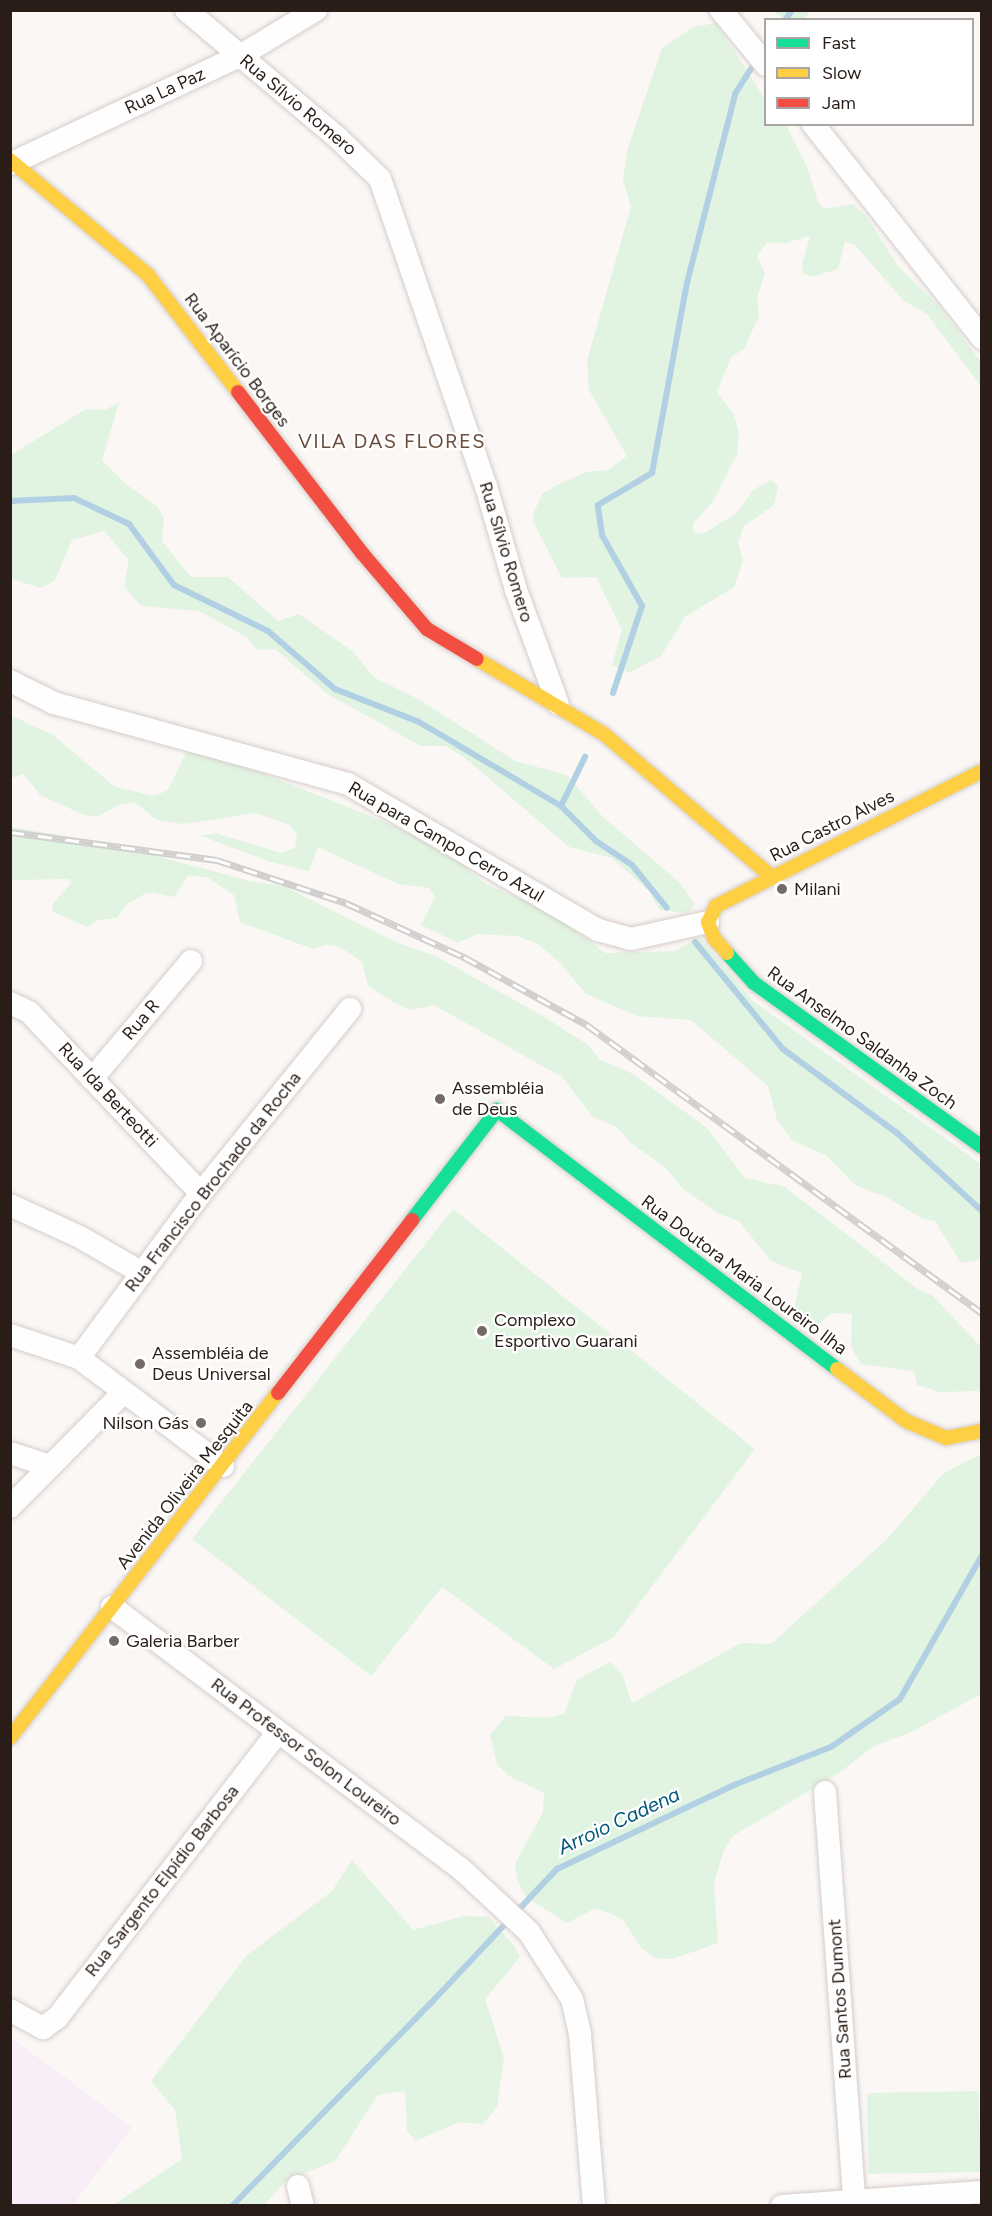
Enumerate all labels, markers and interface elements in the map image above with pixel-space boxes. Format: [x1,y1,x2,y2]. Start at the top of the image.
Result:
legend [764,18,974,126]
text: Fast [822,32,856,54]
street label: Rua Sílvio Romero [235,50,361,160]
text: Slow [822,62,861,84]
street label: Rua La Paz [121,63,209,119]
text: Jam [822,92,856,114]
street label: Rua Aparício Borges [180,289,294,431]
district label: VILA DAS FLORES [298,429,486,453]
street label: Rua Sílvio Romero [474,479,538,625]
street label: Rua para Campo Cerro Azul [344,777,548,907]
street label: Rua Castro Alves [766,785,898,867]
place label: Milani [794,878,841,900]
marker: Milani [775,882,789,896]
street label: Rua Anselmo Saldanha Zoch [763,962,961,1114]
street label: Rua R [118,995,164,1045]
street label: Rua Ida Berteotti [54,1038,162,1152]
street label: Rua Francisco Brochado da Rocha [120,1068,306,1296]
place label: Assembléia de Deus [452,1078,544,1120]
marker: Assembléia de Deus [433,1092,447,1106]
street label: Rua Doutora Maria Loureiro Ilha [637,1191,851,1359]
place label: Complexo Esportivo Guarani [494,1310,638,1352]
marker: Complexo Esportivo Guarani [475,1324,489,1338]
place label: Assembléia de Deus Universal [152,1343,271,1386]
marker: Assembléia de Deus Universal [133,1357,147,1371]
street label: Avenida Oliveira Mesquita [112,1396,258,1574]
place label: Nilson Gás [102,1412,189,1434]
marker: Nilson Gás [194,1416,208,1430]
place label: Galeria Barber [126,1630,239,1652]
marker: Galeria Barber [107,1634,121,1648]
street label: Rua Professor Solon Loureiro [207,1673,405,1831]
street label: Rua Sargento Elpídio Barbosa [80,1781,244,1981]
water label: Arroio Cadena [554,1782,684,1860]
street label: Rua Santos Dumont [824,1918,856,2080]

